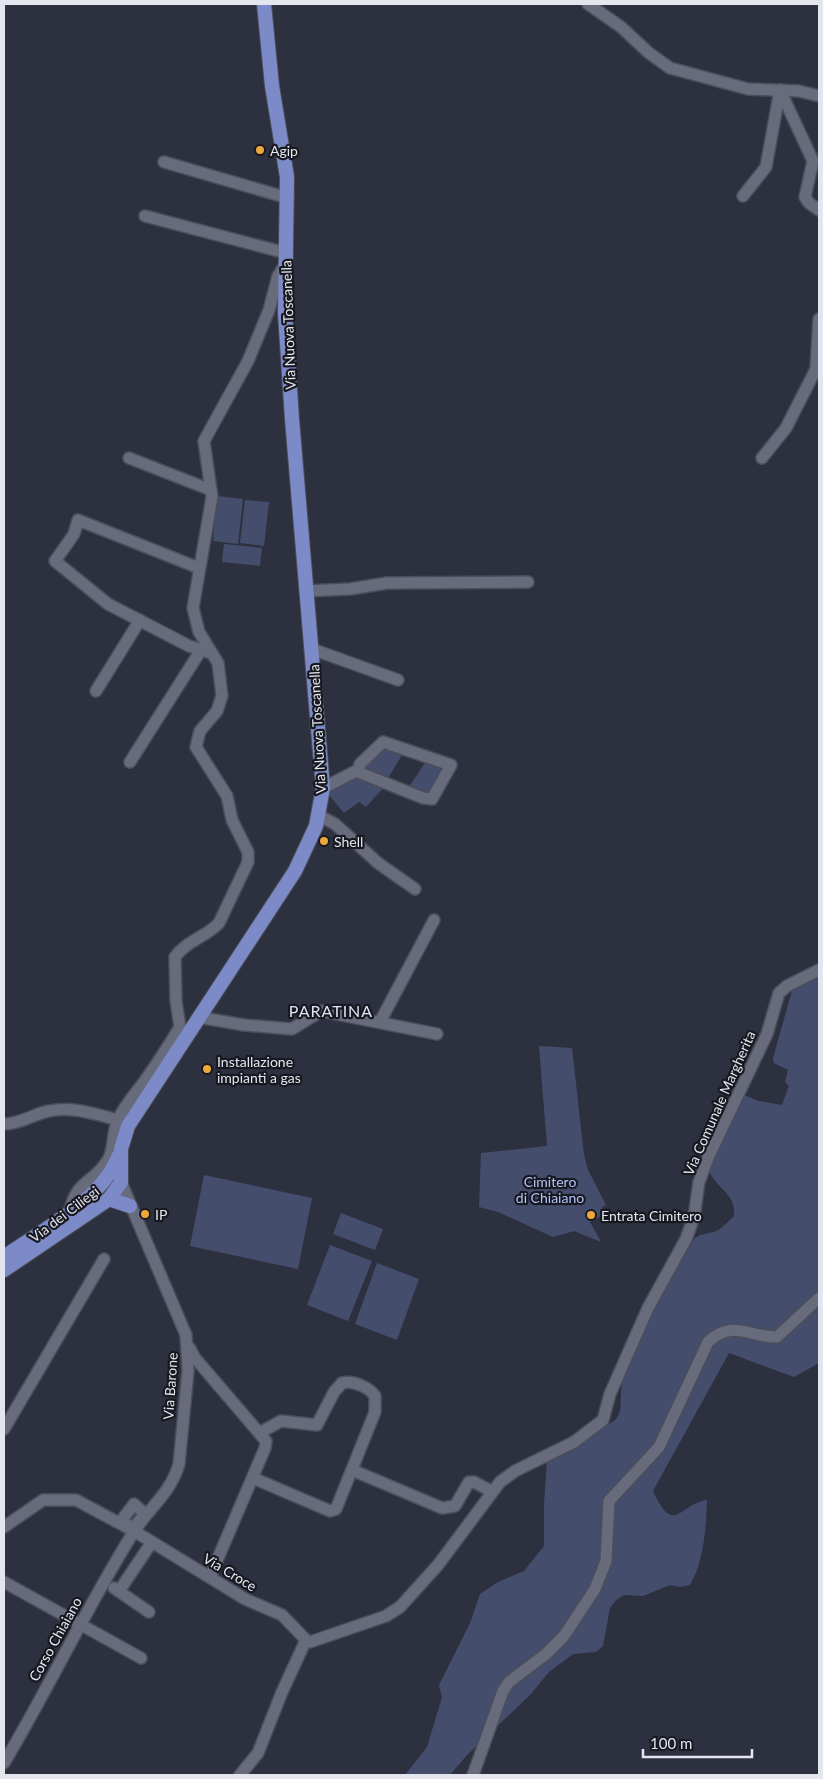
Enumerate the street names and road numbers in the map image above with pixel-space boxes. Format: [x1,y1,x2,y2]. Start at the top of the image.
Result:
street label: Via Nuova Toscanella [277,260,299,390]
street label: Via Nuova Toscanella [305,664,329,794]
street label: Via Comunale Margherita [679,1028,759,1178]
street label: Via dei Ciliegi [26,1182,102,1246]
street label: Via Barone [159,1352,181,1420]
street label: Via Croce [200,1549,260,1595]
street label: Corso Chiaiano [25,1594,85,1684]

